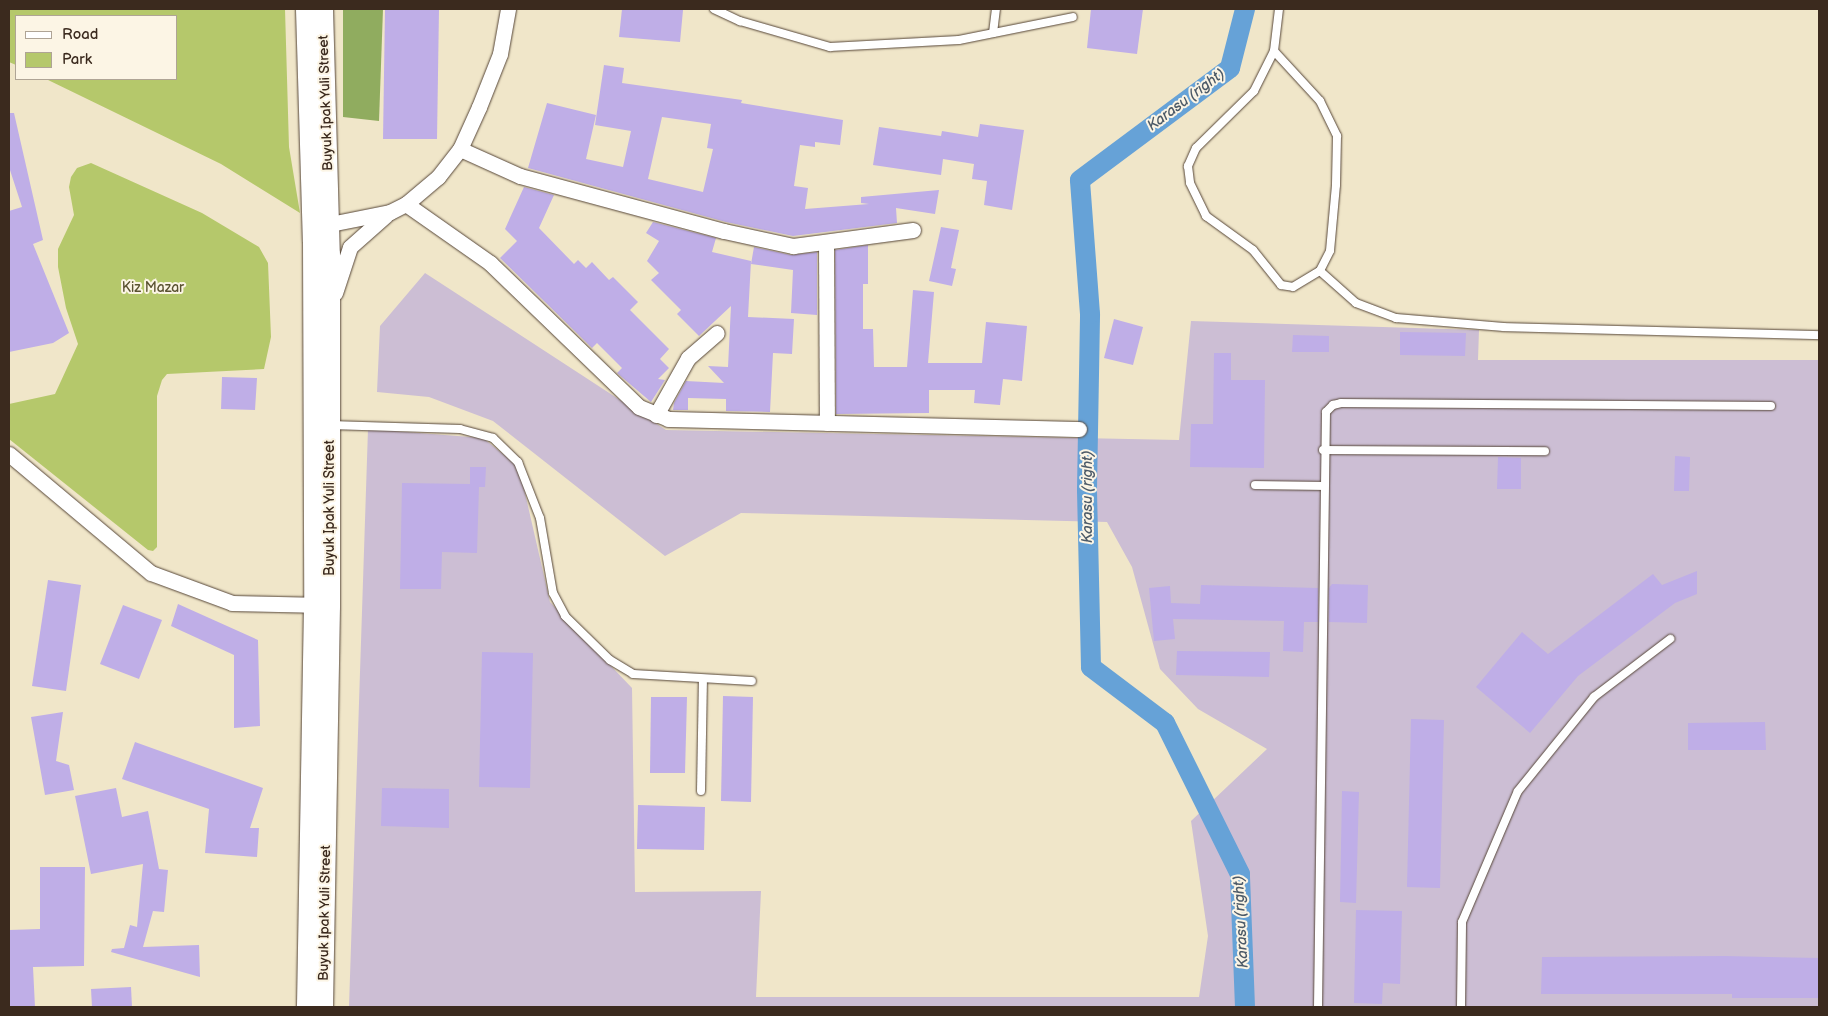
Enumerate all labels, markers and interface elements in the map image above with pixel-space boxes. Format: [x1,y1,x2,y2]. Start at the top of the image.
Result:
legend [15,15,178,80]
text: Road [62,25,98,44]
street label: Buyuk Ipak Yuli Street [315,34,337,172]
text: Park [62,50,92,69]
water label: Karasu (right) [1144,65,1228,135]
park label: Kiz Mazar [122,280,184,296]
street label: Buyuk Ipak Yuli Street [322,439,338,577]
water label: Karasu (right) [1079,451,1097,543]
street label: Buyuk Ipak Yuli Street [315,844,335,982]
water label: Karasu (right) [1230,875,1252,969]

